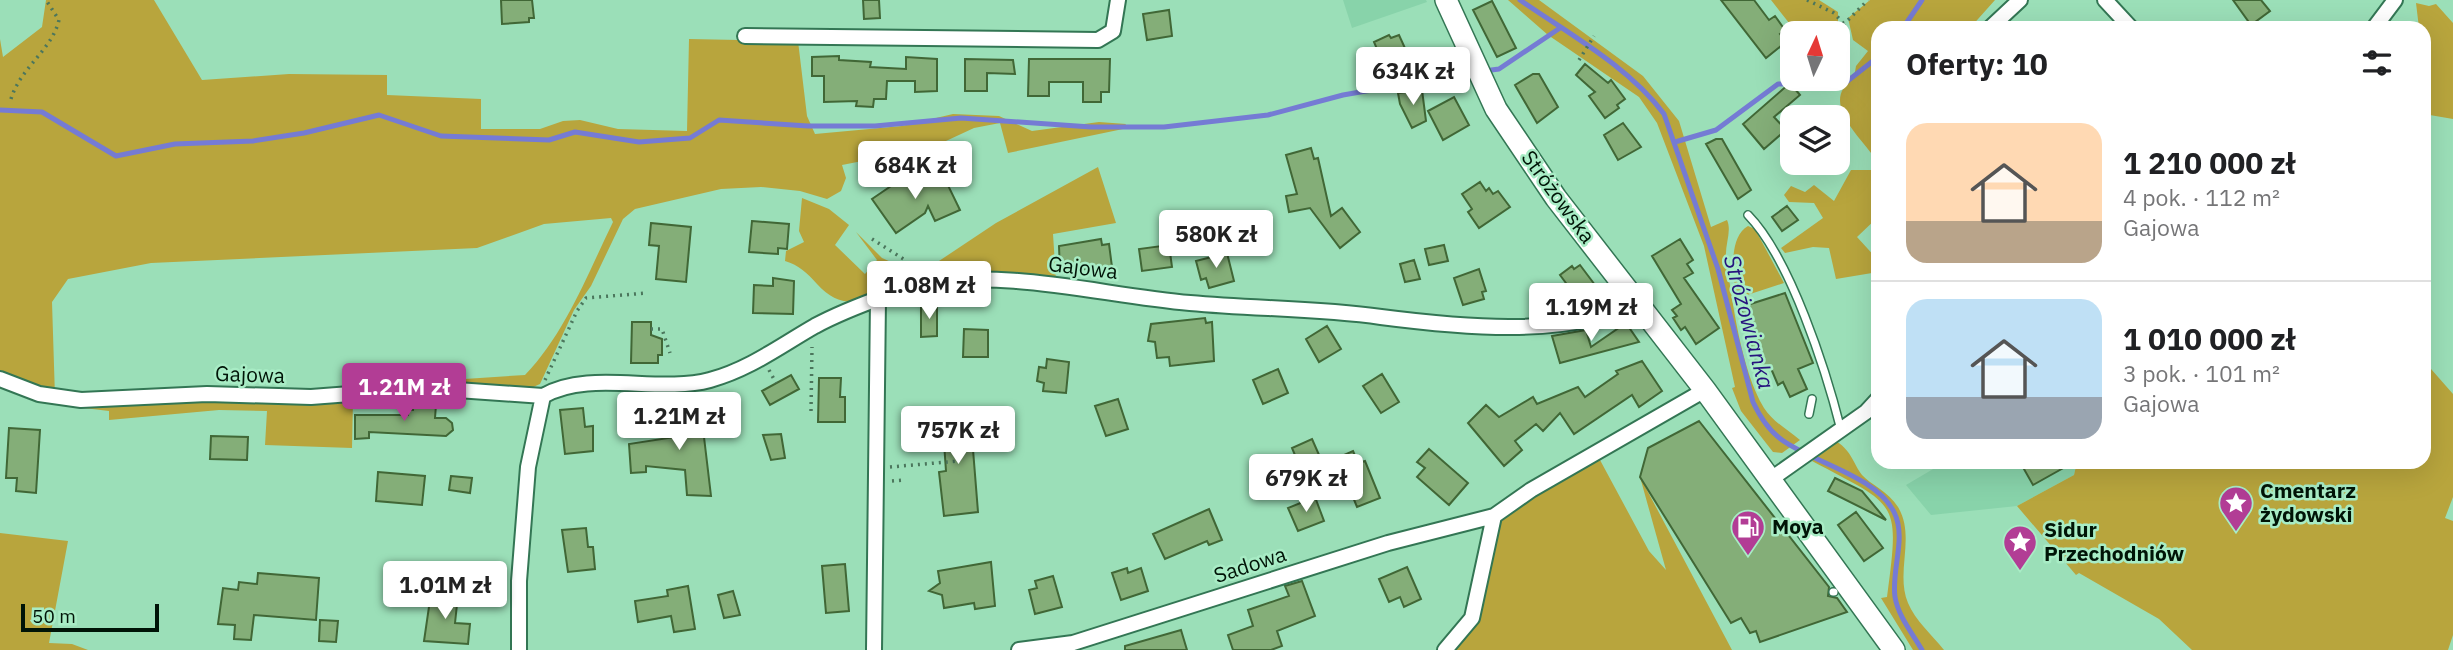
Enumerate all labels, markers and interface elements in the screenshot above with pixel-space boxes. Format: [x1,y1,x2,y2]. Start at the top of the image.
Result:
north arrow [1780,21,1850,91]
map controls [1780,21,1850,175]
text: Oferty: 10 [1906,44,2048,83]
icon: filters [2358,44,2396,82]
pin: 634K zł [1348,48,1478,107]
text: 634K zł [1372,55,1454,85]
button: layers [1780,105,1850,175]
pin: 684K zł [850,142,980,201]
text: 1 210 000 zł [2123,143,2295,182]
street label: Stróżowska [1516,144,1602,249]
text: 684K zł [874,149,956,179]
icon: home [1962,151,2046,235]
text: 4 pok. · 112 m² [2123,182,2280,212]
pin: 580K zł [1151,210,1281,270]
text: Gajowa [2123,212,2200,242]
text: 580K zł [1175,218,1257,248]
street label: Gajowa [1047,249,1120,285]
water label: Stróżowianka [1718,251,1782,392]
pin: 1.08M zł [857,262,1001,321]
text: 1.08M zł [883,269,975,299]
pin: 1.19M zł [1519,284,1663,343]
text: 1.19M zł [1545,291,1637,321]
text: 1 010 000 zł [2123,319,2295,358]
icon: home [1962,327,2046,411]
text: 3 pok. · 101 m² [2123,358,2280,388]
street label: Gajowa [215,359,285,389]
pin: 1.21M zł [332,364,476,423]
text: 1.21M zł [358,371,450,401]
text: Gajowa [2123,388,2200,418]
pin: 1.21M zł [607,392,751,452]
text: 1.21M zł [633,400,725,430]
pin: 757K zł [893,406,1023,466]
text: 757K zł [917,414,999,444]
pin: 679K zł [1241,454,1371,514]
text: 679K zł [1265,462,1347,492]
place label: Cmentarz żydowski [2260,476,2356,528]
place icon: Cmentarz żydowski [2217,484,2255,533]
fuel station icon: Moya [1729,508,1767,557]
place label: Moya [1772,512,1824,540]
place label: Sidur Przechodniów [2044,515,2185,567]
place icon: Sidur Przechodniów [2001,523,2039,572]
street label: Sadowa [1210,539,1289,589]
pin: 1.01M zł [373,562,517,621]
text: 1.01M zł [399,569,491,599]
scale bar [21,601,159,633]
text: 50 m [32,604,76,628]

